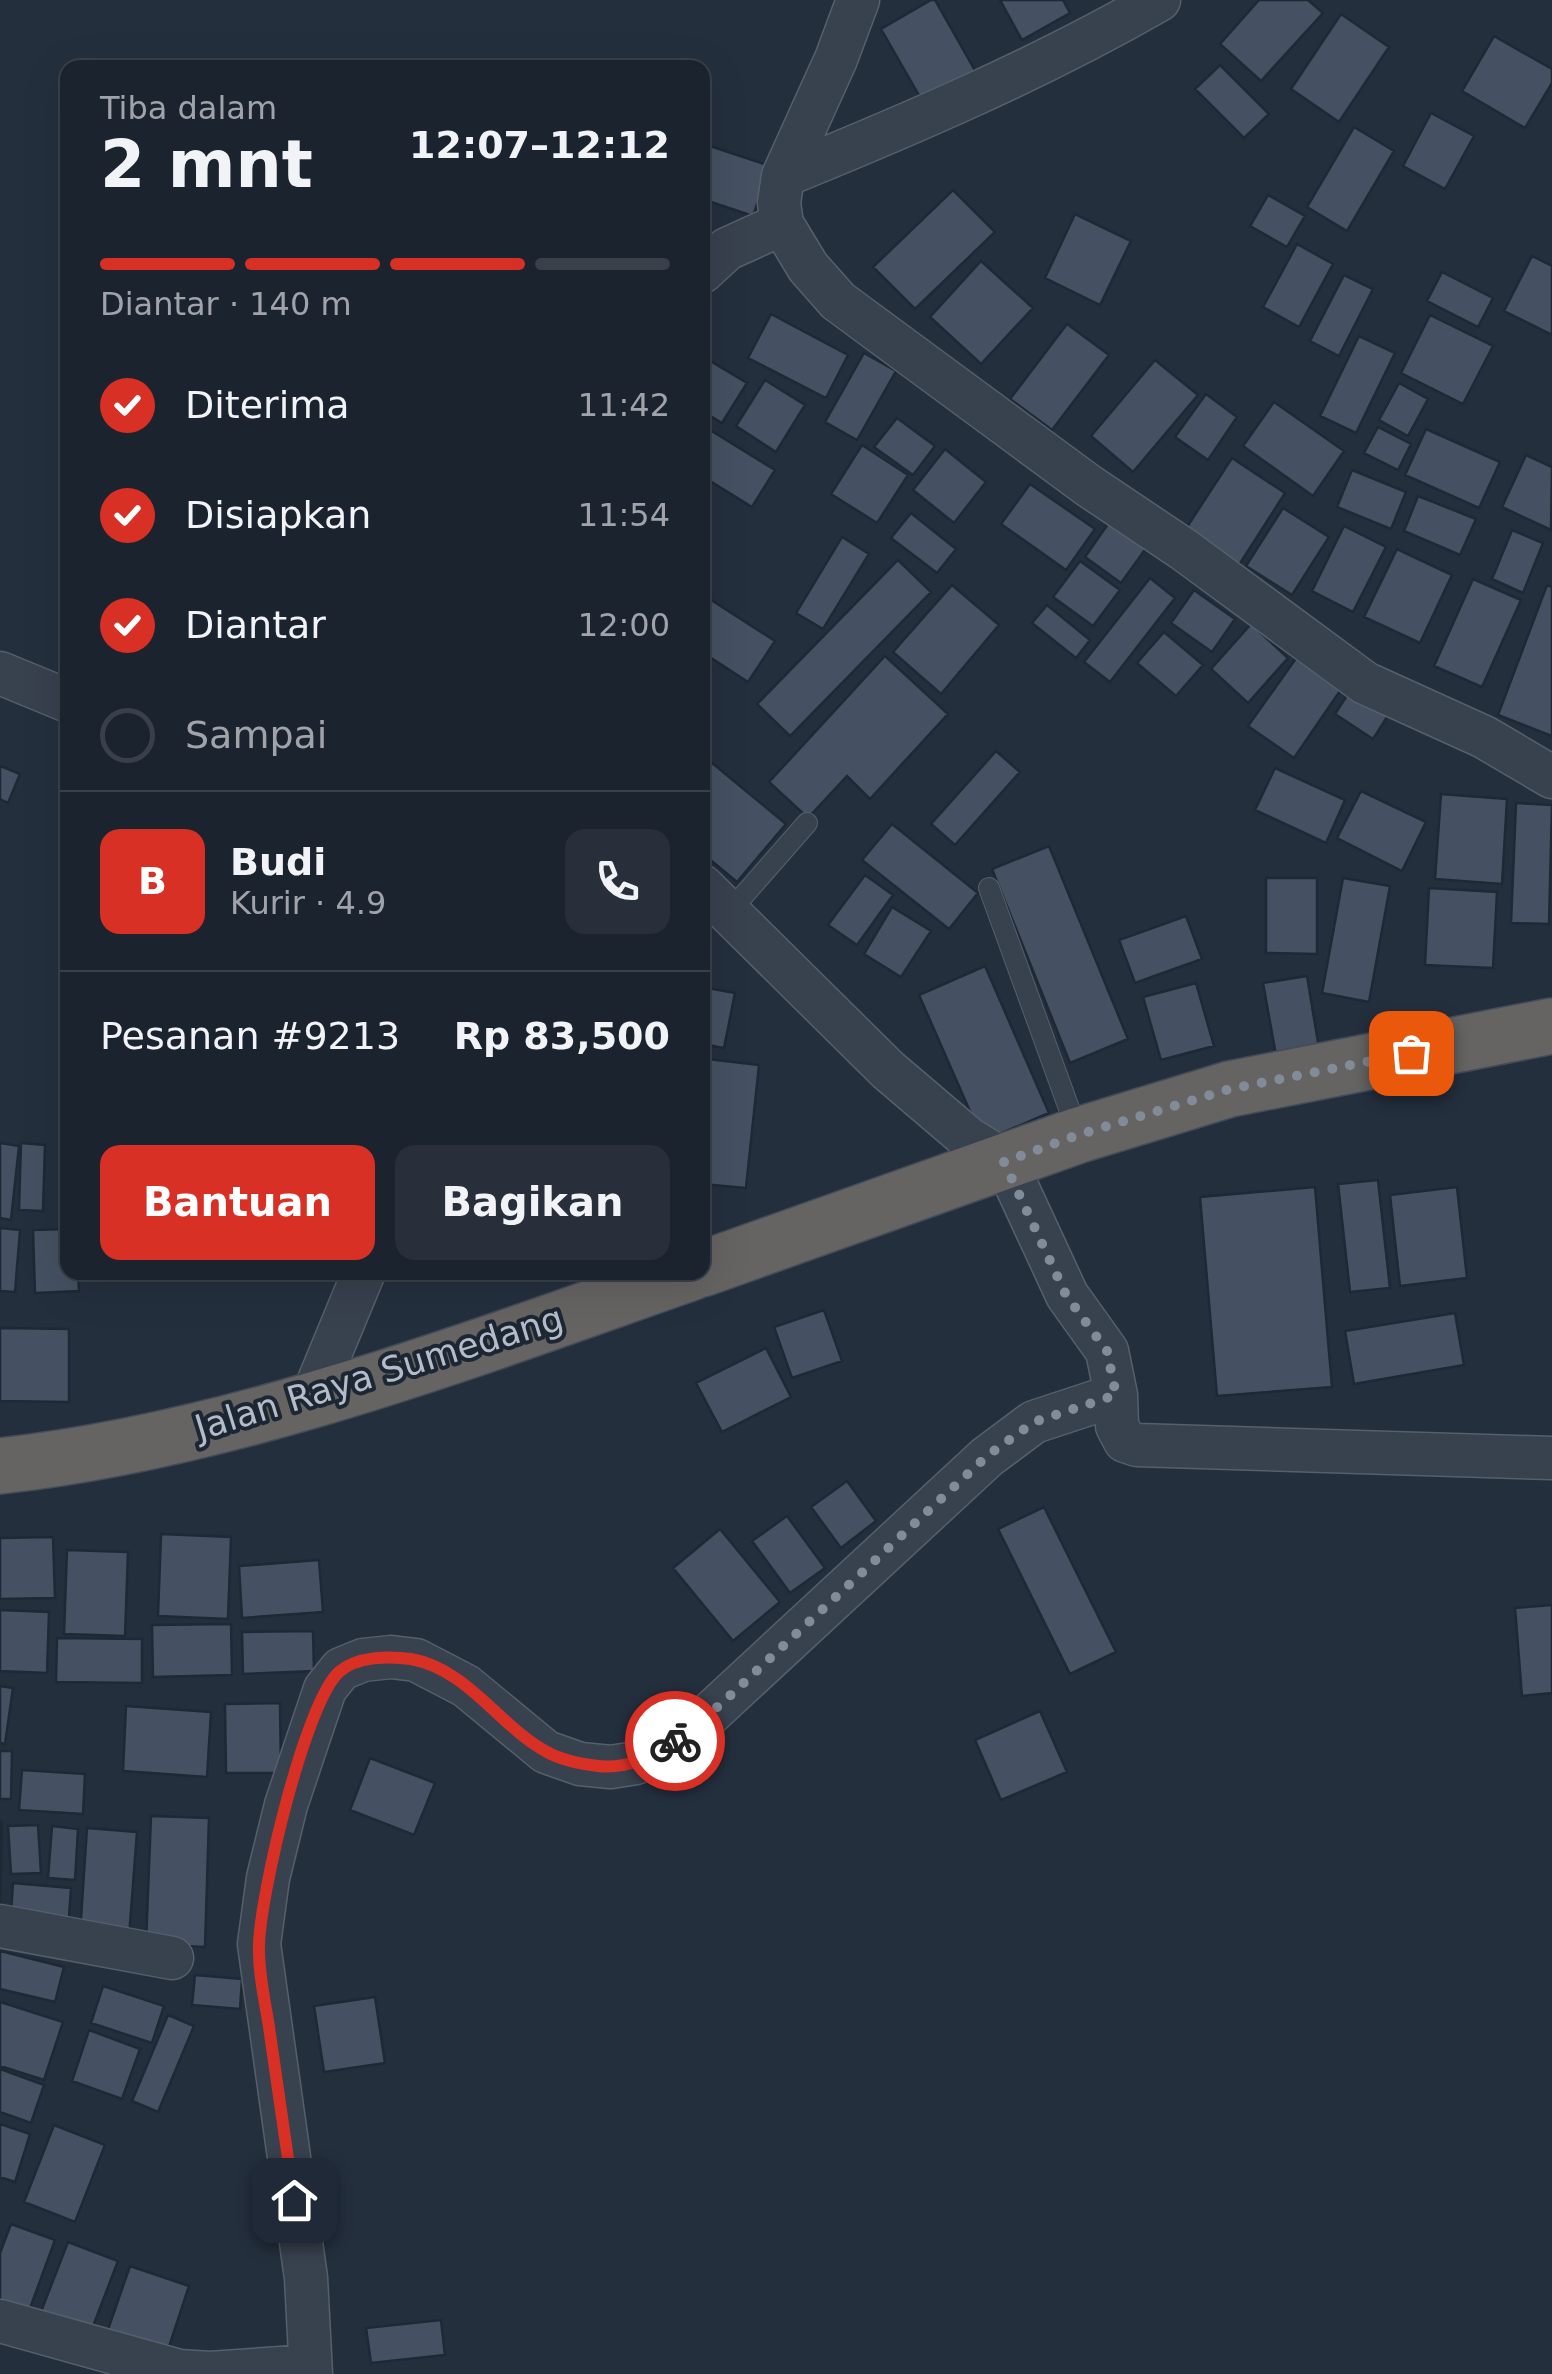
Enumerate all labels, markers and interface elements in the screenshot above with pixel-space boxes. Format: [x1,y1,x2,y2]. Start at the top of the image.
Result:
text: Tiba dalam [100,89,277,127]
text: 12:07–12:12 [409,123,670,167]
text: 2 mnt [100,127,313,202]
text: Diantar · 140 m [100,285,352,323]
icon: check [100,378,155,433]
text: Diterima [185,383,350,427]
text: 11:42 [578,386,670,424]
icon: check [100,488,155,543]
text: Disiapkan [185,493,371,537]
text: 11:54 [578,496,670,534]
icon: check [100,598,155,653]
text: Diantar [185,603,326,647]
text: 12:00 [578,606,670,644]
text: Sampai [185,713,327,757]
button: phone [565,829,670,934]
text: Budi [230,840,326,884]
text: B [138,859,167,903]
text: Kurir · 4.9 [230,884,386,922]
pin [1369,1011,1454,1096]
text: Pesanan #9213 [100,1014,400,1058]
text: Rp 83,500 [454,1014,670,1058]
icon: bag [1384,1026,1439,1081]
button: Bantuan [100,1145,375,1260]
button: Bagikan [395,1145,670,1260]
street label: Jalan Raya Sumedang [188,1298,568,1449]
courier [625,1691,725,1791]
icon: bike [648,1714,703,1769]
pin [252,2158,337,2243]
icon: home [267,2173,322,2228]

